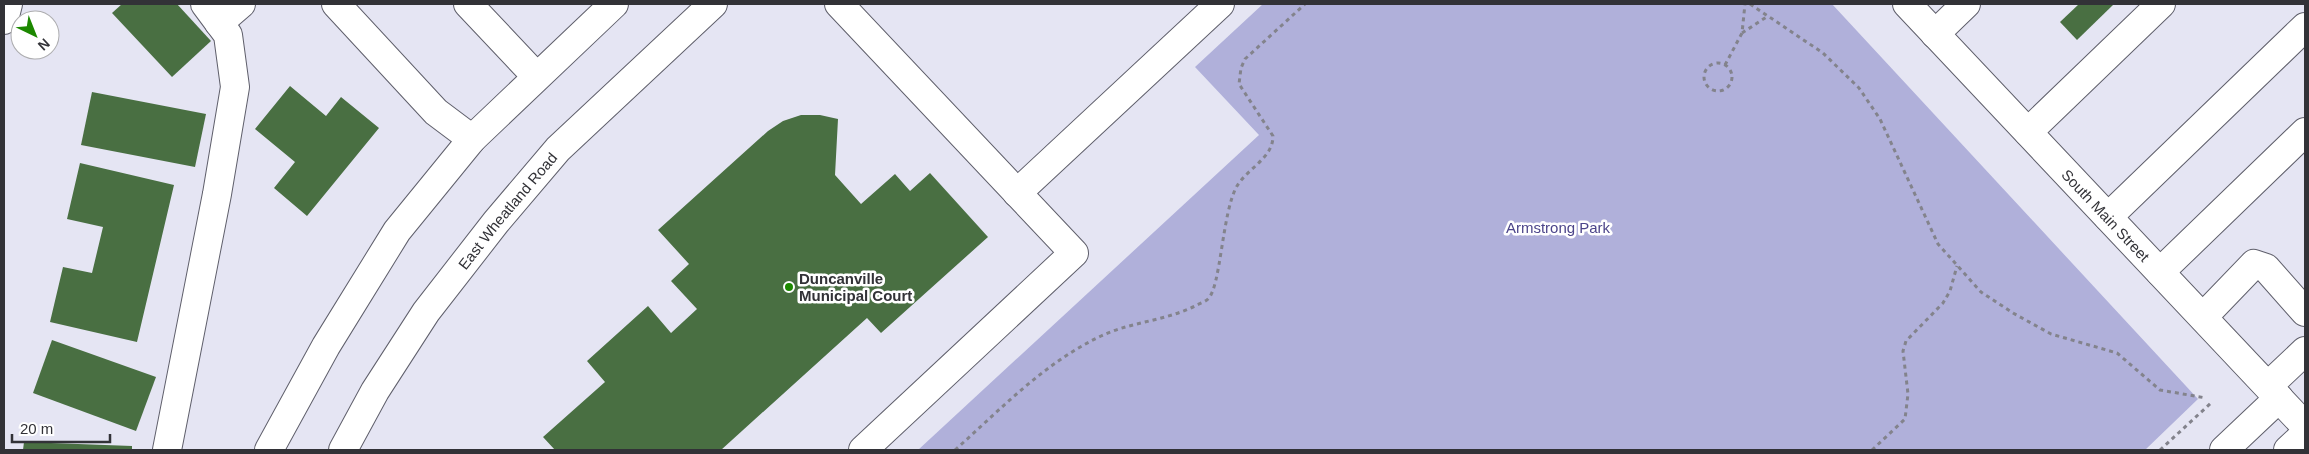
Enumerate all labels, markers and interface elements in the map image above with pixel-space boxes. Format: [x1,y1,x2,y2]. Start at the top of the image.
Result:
north arrow [10,10,60,60]
text: N [35,35,53,54]
street label: East Wheatland Road [454,149,560,272]
street label: South Main Street [2059,165,2154,265]
park label: Armstrong Park [1506,219,1611,236]
place label: Duncanville Municipal Court [799,270,912,304]
marker: Duncanville Municipal Court [783,281,795,293]
scale bar [12,412,110,444]
text: 20 m [20,420,53,437]

